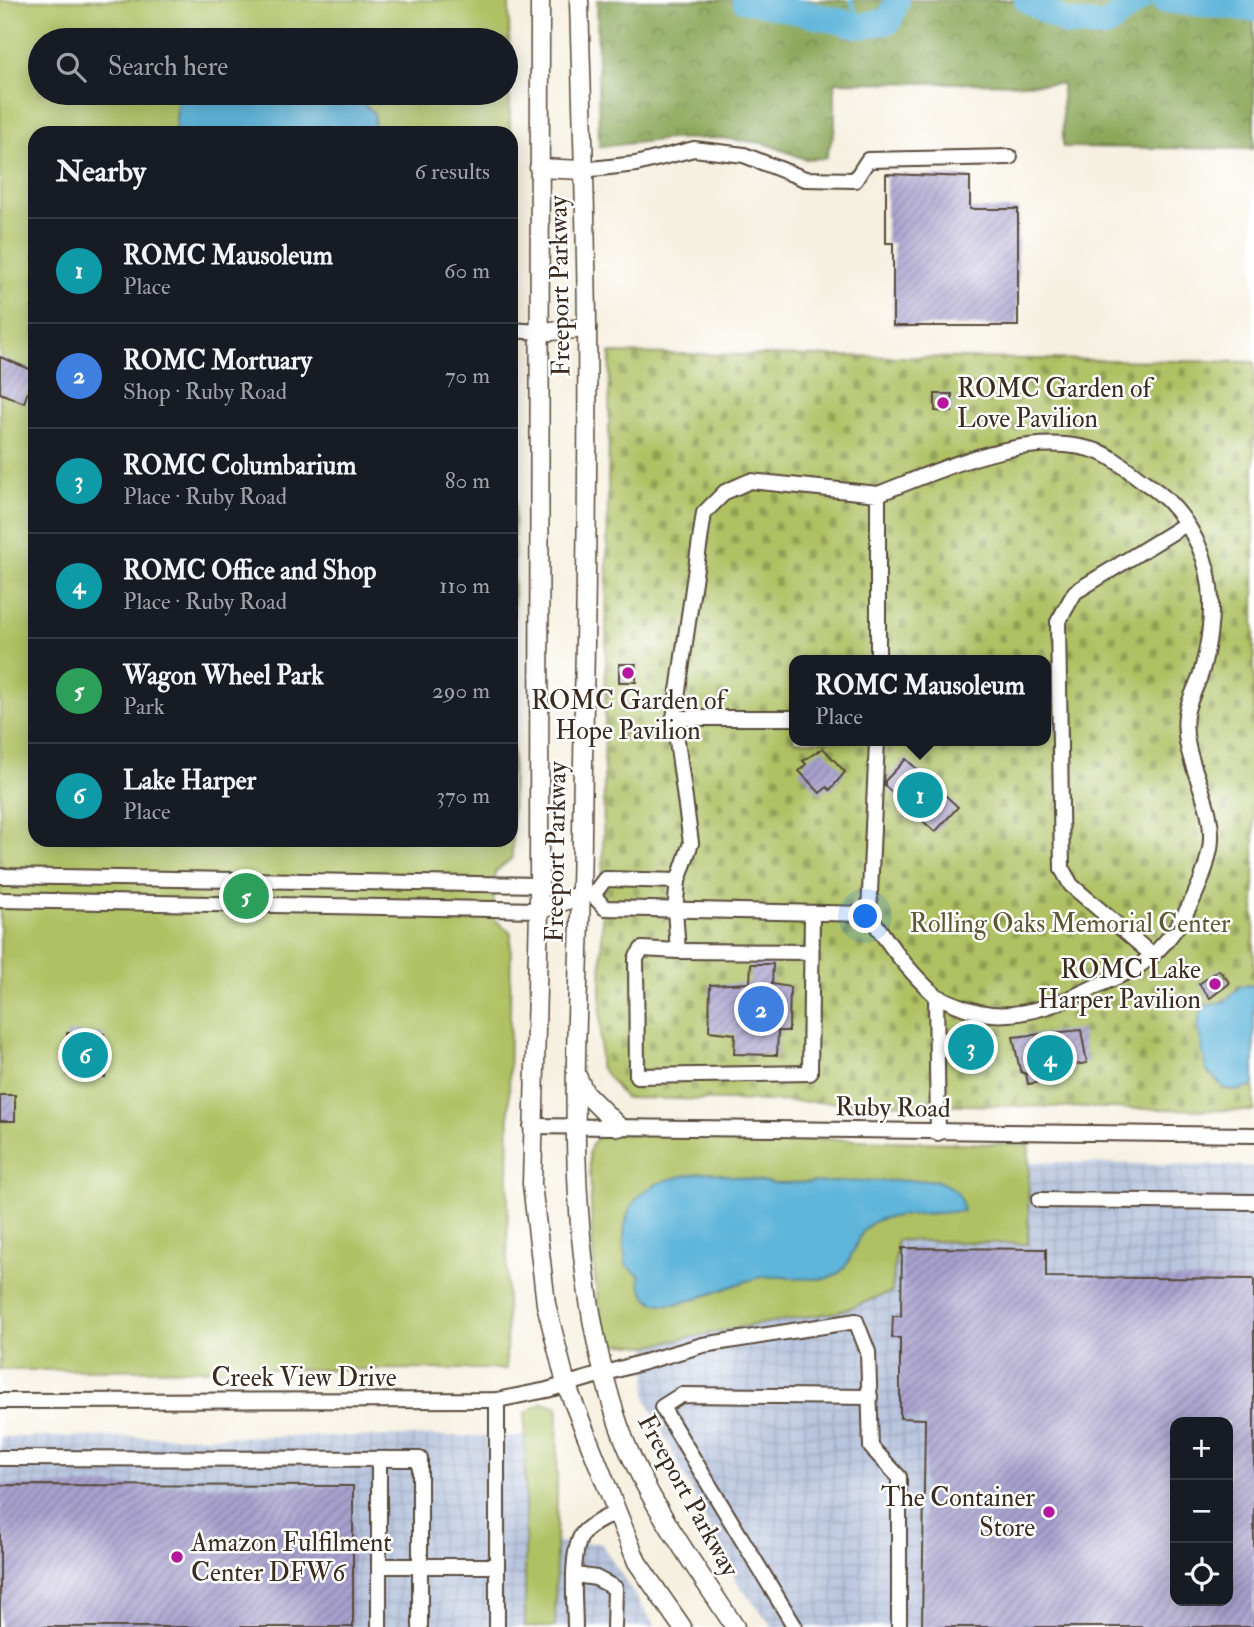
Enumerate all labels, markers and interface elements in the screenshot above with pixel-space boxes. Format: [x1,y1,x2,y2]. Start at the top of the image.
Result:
search box [28,28,518,105]
icon: search [52,48,90,86]
text: Search here [108,51,228,83]
text: Nearby [56,153,146,190]
text: 6 results [415,157,490,186]
street label: Freeport Parkway [542,195,579,377]
text: ROMC Mausoleum [123,240,333,272]
text: 1 [75,256,83,285]
text: 60 m [444,256,490,285]
text: Place [123,272,171,301]
text: ROMC Mortuary [123,345,312,377]
text: 2 [73,361,85,390]
text: 70 m [445,361,490,390]
place label: ROMC Garden of Love Pavilion [957,373,1154,435]
text: Shop · Ruby Road [123,377,287,406]
marker: ROMC Garden of Love Pavilion [935,395,951,411]
text: ROMC Columbarium [123,450,356,482]
text: 3 [75,466,83,495]
text: 80 m [445,466,490,495]
text: Place · Ruby Road [123,482,287,511]
text: ROMC Office and Shop [123,555,376,587]
text: 4 [73,571,85,600]
text: 110 m [439,571,490,600]
text: Place · Ruby Road [123,587,287,616]
popup [789,655,1051,746]
text: Wagon Wheel Park [123,660,324,692]
marker: ROMC Garden of Hope Pavilion [620,665,636,681]
text: ROMC Mausoleum [815,670,1025,702]
text: 5 [74,676,84,705]
text: 290 m [432,676,490,705]
place label: ROMC Garden of Hope Pavilion [531,685,729,748]
text: Park [123,692,165,721]
text: Place [815,702,863,731]
street label: Freeport Parkway [538,761,575,943]
text: Lake Harper [123,765,256,797]
pin: 1 [897,769,943,821]
text: 6 [73,781,85,810]
text: 370 m [436,781,490,810]
text: Place [123,797,171,826]
pin: 5 [223,870,269,922]
your location [848,899,882,933]
park label: Rolling Oaks Memorial Center [910,908,1231,940]
place label: ROMC Lake Harper Pavilion [1038,954,1201,1017]
marker: ROMC Lake Harper Pavilion [1207,976,1223,992]
pin: 2 [738,983,784,1035]
pin: 3 [948,1021,994,1073]
pin: 6 [62,1029,108,1081]
pin: 4 [1027,1032,1073,1084]
street label: Ruby Road [835,1091,951,1125]
street label: Creek View Drive [211,1362,397,1394]
street label: Freeport Parkway [629,1408,746,1583]
map controls [1170,1417,1233,1606]
button: + [1170,1417,1233,1480]
button: − [1170,1480,1233,1543]
place label: The Container Store [881,1482,1035,1544]
marker: The Container Store [1041,1504,1057,1520]
place label: Amazon Fulfilment Center DFW6 [190,1527,392,1589]
button: locate [1170,1543,1233,1606]
marker: Amazon Fulfilment Center DFW6 [169,1549,185,1565]

